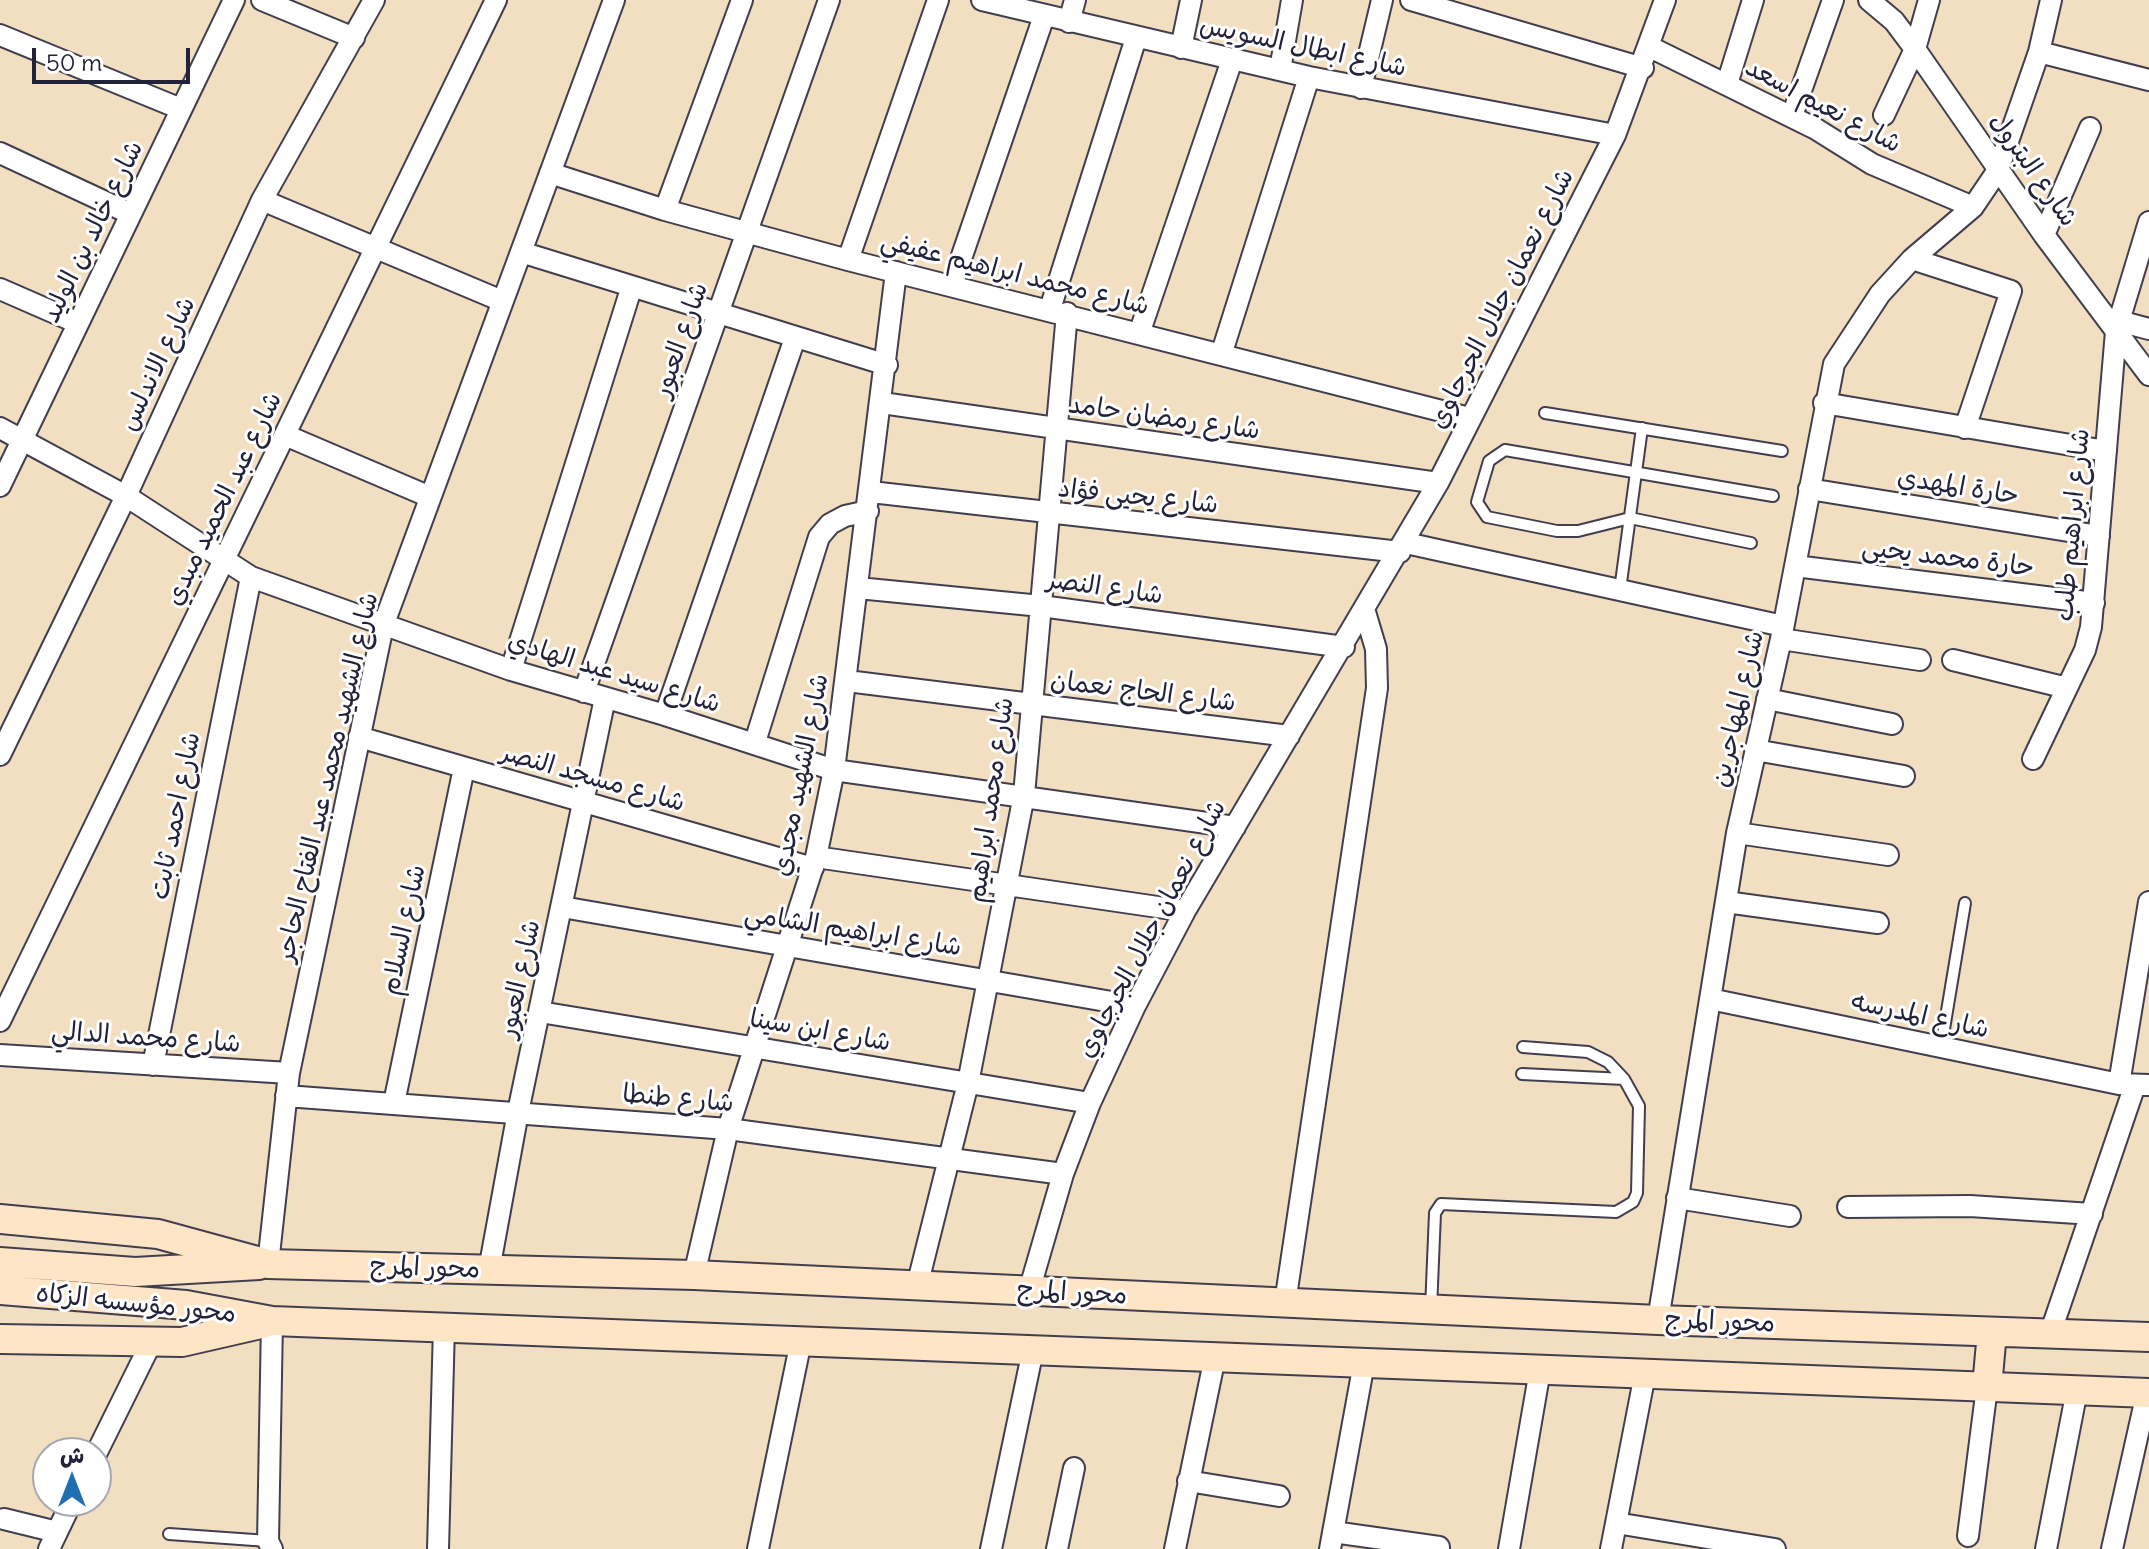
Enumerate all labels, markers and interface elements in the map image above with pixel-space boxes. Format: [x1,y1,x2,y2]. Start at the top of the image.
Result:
street label: شارع ابطال السويس [1197,10,1409,84]
scale bar [36,32,194,82]
text: 50 m [46,47,102,77]
street label: شارع نعيم اسعد [1740,52,1906,160]
street label: شارع البترول [1982,107,2084,233]
street label: شارع خالد بن الوليد [35,136,151,328]
street label: شارع نعمان جلال الجرجاوي [1423,164,1581,434]
street label: شارع محمد ابراهيم عفيفي [878,226,1152,322]
street label: شارع العبور [647,278,715,402]
street label: شارع الاندلس [113,292,203,436]
street label: شارع عبد الحميد مبدي [159,387,289,611]
street label: شارع رمضان حامد [1066,389,1262,447]
street label: شارع ابراهيم طلب [2049,427,2097,623]
street label: حارة المهدي [1895,462,2021,512]
street label: شارع يحيى فؤاد [1056,473,1220,521]
street label: حارة محمد يحيى [1860,532,2036,584]
street label: شارع النصر [1045,564,1165,612]
street label: شارع الشهيد محمد عبد الفتاح الحاجر [270,589,386,965]
street label: شارع سيد عبد الهادي [504,626,724,720]
street label: شارع المهاجرين [1705,628,1771,790]
street label: شارع الحاج نعمان [1049,665,1237,719]
street label: شارع الشهيد مجدي [766,671,836,879]
street label: شارع محمد ابراهيم [961,695,1021,905]
street label: شارع احمد ثابت [144,730,208,902]
street label: شارع مسجد النصر [498,737,688,819]
street label: شارع نعمان جلال الجرجاوي [1071,795,1233,1063]
street label: شارع السلام [375,862,433,998]
street label: شارع ابراهيم الشامي [742,898,964,964]
street label: شارع العبور [492,917,548,1041]
street label: شارع المدرسه [1848,986,1992,1046]
street label: شارع ابن سينا [747,1003,893,1059]
street label: شارع محمد الدالي [50,1016,242,1060]
street label: شارع طنطا [621,1079,735,1119]
street label: محور المرج [369,1250,481,1286]
street label: محور المرج [1016,1275,1128,1311]
street label: محور مؤسسه الزكاه [34,1278,238,1330]
street label: محور المرج [1664,1304,1776,1340]
north arrow [32,1437,112,1517]
text: ش [60,1441,84,1469]

